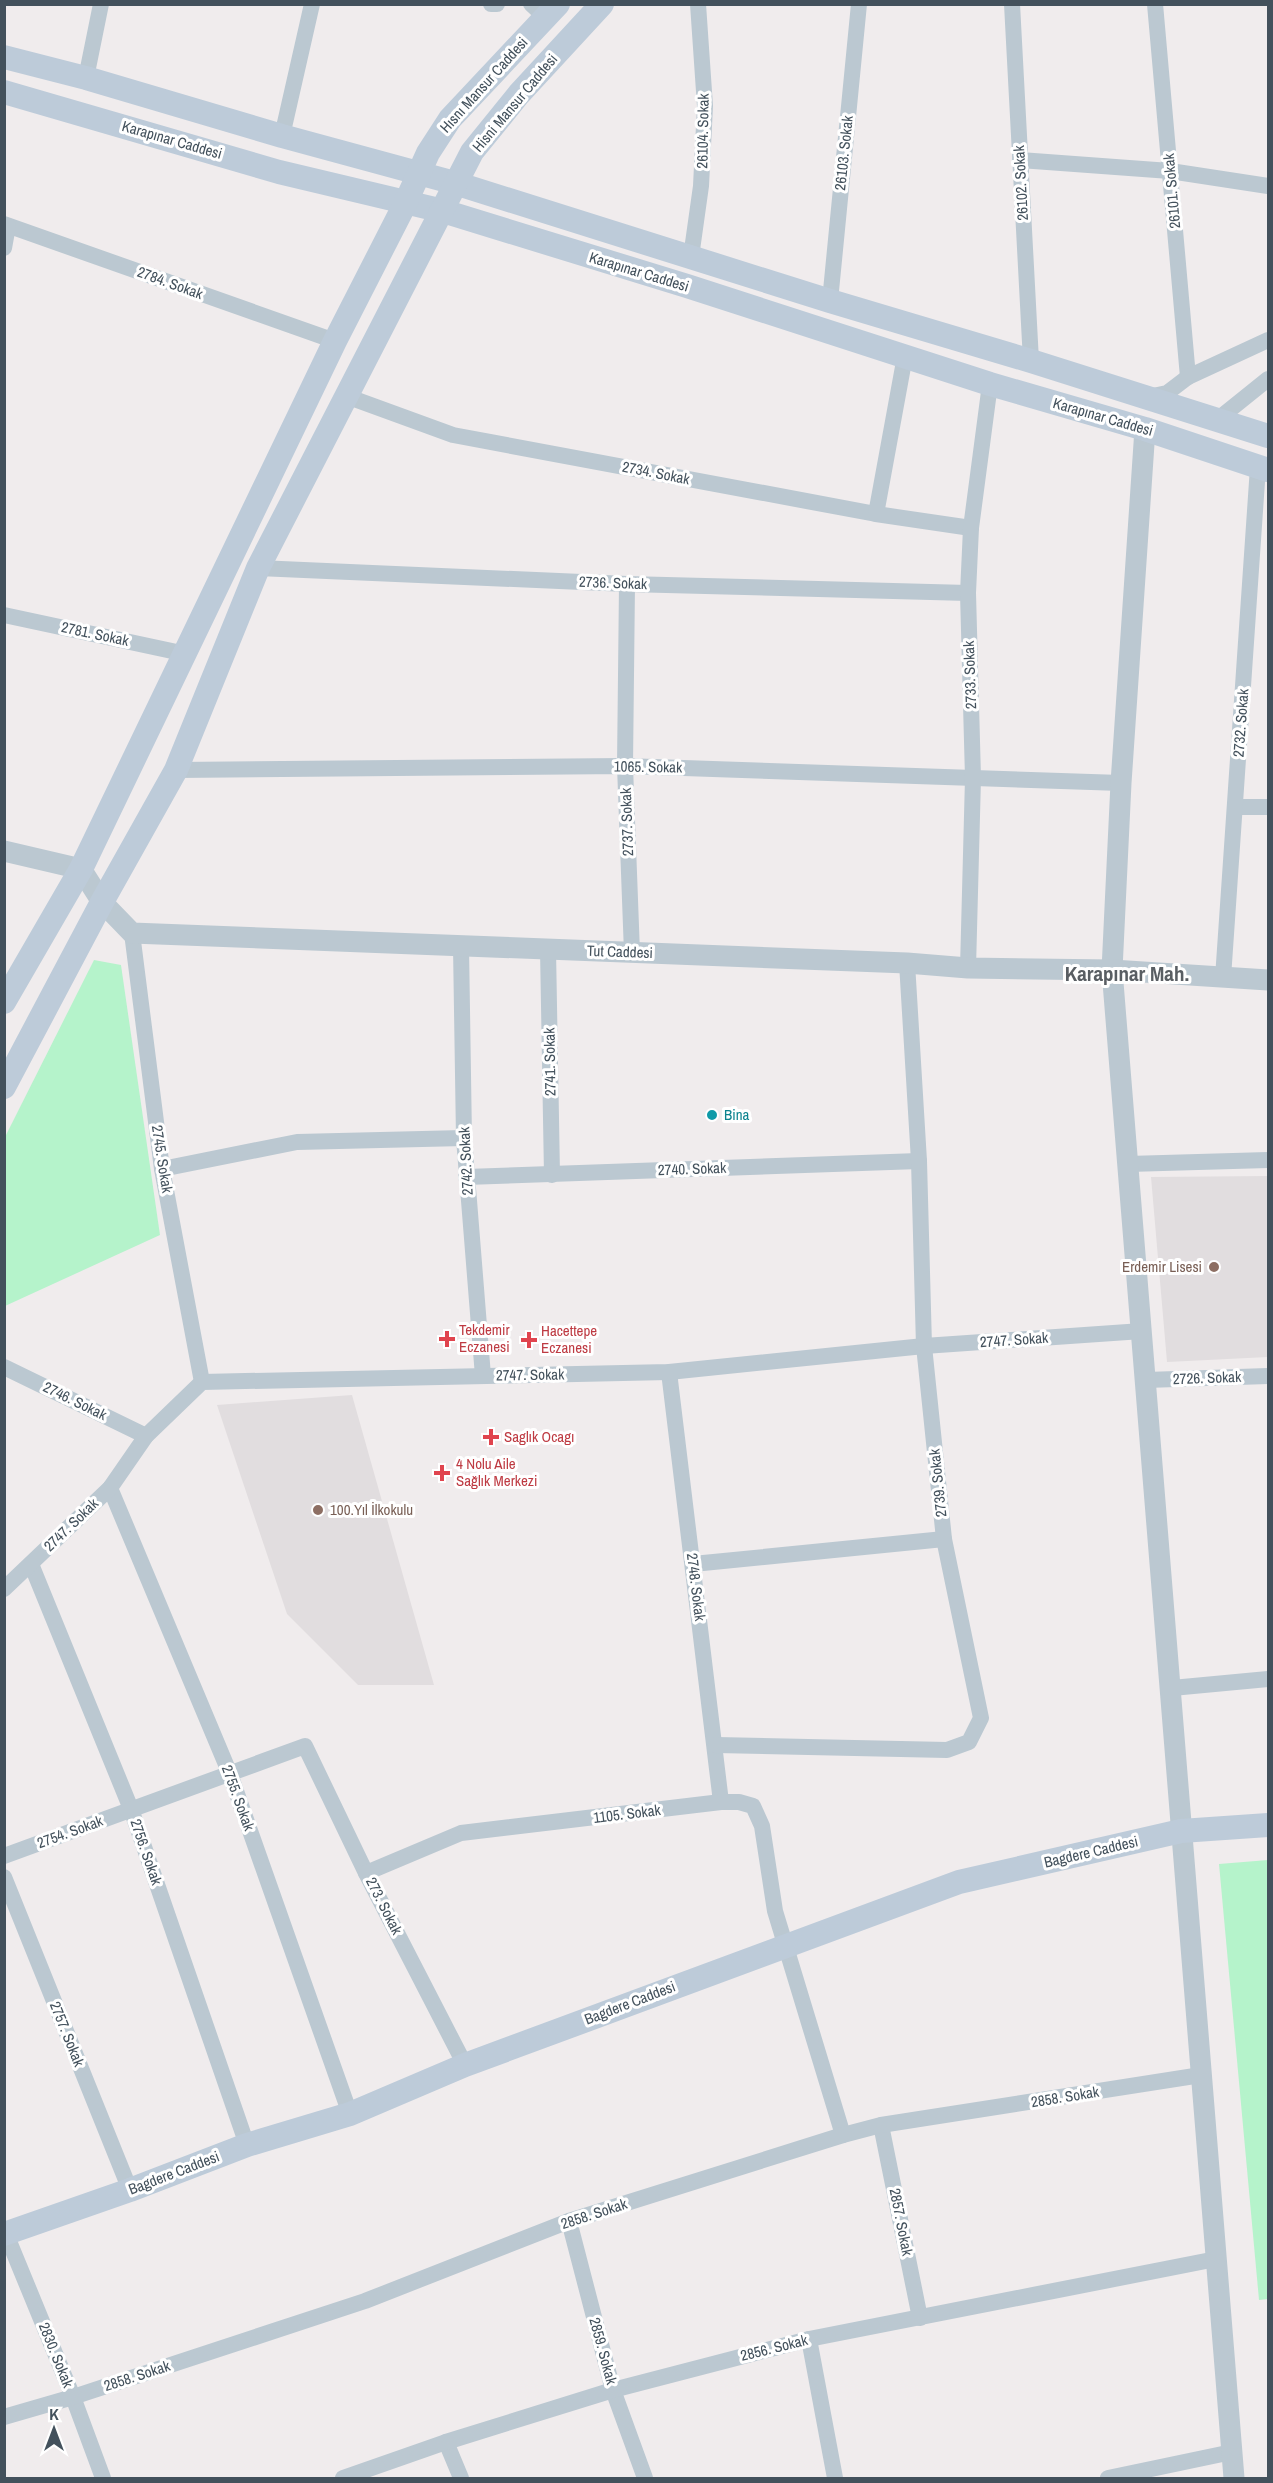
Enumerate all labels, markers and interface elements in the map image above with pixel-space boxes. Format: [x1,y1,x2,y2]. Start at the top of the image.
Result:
street label: Hısnı Mansur Caddesi [435,32,532,137]
street label: Hisni Mansur Caddesi [467,49,562,156]
street label: 26104. Sokak [691,92,714,169]
street label: 26103. Sokak [829,114,858,191]
street label: Karapınar Caddesi [120,115,225,164]
street label: 26102. Sokak [1008,144,1033,221]
street label: 26101. Sokak [1158,152,1185,229]
street label: Karapınar Caddesi [587,246,692,297]
street label: 2784. Sokak [134,261,207,304]
street label: Karapınar Caddesi [1051,392,1156,441]
street label: 2734. Sokak [621,456,692,490]
street label: 2736. Sokak [578,571,648,594]
street label: 2781. Sokak [59,616,132,651]
street label: 2733. Sokak [958,640,981,710]
street label: 2732. Sokak [1228,687,1253,758]
street label: 1065. Sokak [614,755,683,778]
street label: 2737. Sokak [615,787,638,857]
street label: Tut Caddesi [587,940,653,963]
district label: Karapınar Mah. [1065,959,1189,988]
street label: 2741. Sokak [538,1027,561,1096]
place label: Bina [724,1104,749,1125]
marker: Bina [705,1108,719,1122]
street label: 2745. Sokak [147,1124,178,1195]
street label: 2742. Sokak [453,1125,478,1196]
street label: 2740. Sokak [657,1157,727,1180]
place label: Erdemir Lisesi [1122,1256,1202,1277]
marker: Erdemir Lisesi [1207,1260,1221,1274]
place label: Tekdemir Eczanesi [459,1319,510,1357]
place label: Hacettepe Eczanesi [541,1320,597,1358]
street label: 2747. Sokak [979,1327,1050,1352]
marker: Tekdemir Eczanesi [440,1332,454,1346]
marker: Hacettepe Eczanesi [522,1333,536,1347]
street label: 2747. Sokak [496,1363,565,1386]
street label: 2726. Sokak [1172,1366,1242,1389]
street label: 2746. Sokak [40,1376,111,1425]
place label: Saglık Ocagı [504,1426,574,1447]
marker: Saglık Ocagı [482,1428,500,1446]
street label: 2739. Sokak [923,1447,952,1518]
place label: 4 Nolu Aile Sağlık Merkezi [456,1453,537,1491]
marker: 4 Nolu Aile Sağlık Merkezi [433,1464,451,1482]
street label: 2747. Sokak [39,1493,103,1556]
place label: 100.Yıl İlkokulu [330,1499,413,1520]
marker: 100.Yıl İlkokulu [311,1503,325,1517]
street label: 2748. Sokak [682,1552,711,1623]
street label: 2755. Sokak [217,1762,260,1834]
street label: 1105. Sokak [592,1799,663,1828]
street label: 2754. Sokak [34,1810,106,1853]
street label: 2756. Sokak [125,1816,168,1888]
street label: Bagdere Caddesi [1042,1831,1140,1873]
street label: 273. Sokak [361,1874,408,1939]
street label: Bagdere Caddesi [581,1976,678,2029]
street label: 2757. Sokak [45,1998,90,2070]
street label: 2858. Sokak [1030,2081,1101,2112]
street label: Bagdere Caddesi [125,2146,222,2199]
street label: 2857. Sokak [885,2186,918,2258]
street label: 2858. Sokak [558,2193,630,2234]
street label: 2859. Sokak [584,2315,623,2387]
street label: 2830. Sokak [34,2319,79,2391]
street label: 2856. Sokak [738,2329,810,2366]
street label: 2858. Sokak [101,2355,173,2396]
north arrow [24,2399,84,2459]
text: K [49,2403,59,2425]

